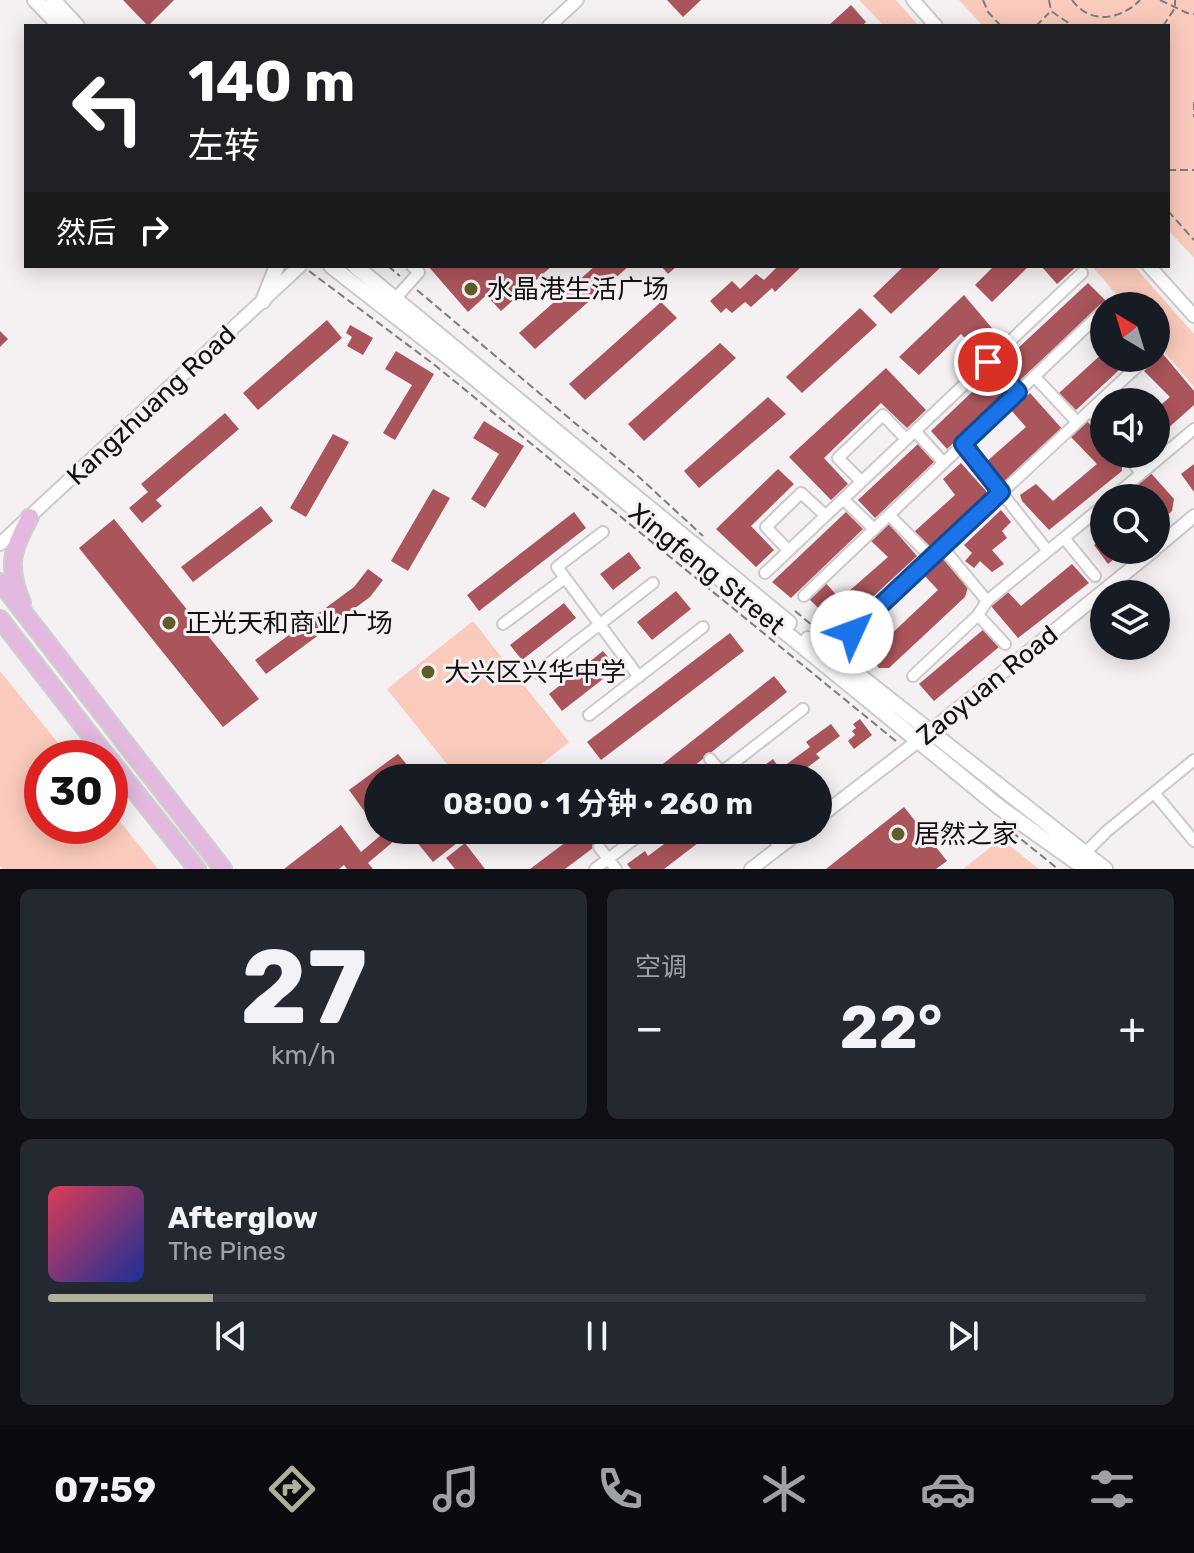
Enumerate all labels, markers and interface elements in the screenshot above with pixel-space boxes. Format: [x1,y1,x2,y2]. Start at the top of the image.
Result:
text: 140 m [188,49,355,115]
icon: left [56,56,160,160]
text: 左转 [188,124,260,167]
icon: right [132,208,176,252]
text: 然后 [56,215,116,251]
place label: 水晶港生活广场 [487,274,669,305]
marker: 水晶港生活广场 [462,280,480,298]
north arrow [1090,292,1170,372]
map controls [1090,292,1170,660]
street label: Kangzhuang Road [61,319,242,492]
pin [954,328,1022,396]
icon: arrive [966,340,1010,384]
button: sound [1090,388,1170,468]
button: search [1090,484,1170,564]
street label: Xingfeng Street [623,497,791,642]
button: layers [1090,580,1170,660]
position arrow [810,590,894,674]
place label: 正光天和商业广场 [185,608,393,639]
marker: 正光天和商业广场 [160,614,178,632]
street label: Zaoyuan Road [911,619,1064,752]
place label: 大兴区兴华中学 [444,657,626,688]
marker: 大兴区兴华中学 [419,663,437,681]
speed limit sign: 30 [24,740,128,844]
text: 08:00 · 1 分钟 · 260 m [443,786,753,822]
place label: 居然之家 [914,819,1018,850]
marker: 居然之家 [889,825,907,843]
text: 27 [240,926,367,1049]
text: 空调 [635,952,687,983]
text: 22° [840,992,942,1063]
text: − [635,1002,664,1054]
text: + [1119,1002,1146,1054]
text: km/h [271,1040,336,1071]
text: Afterglow [168,1200,318,1236]
text: The Pines [168,1236,286,1267]
icon: previous [209,1314,253,1358]
icon: pause [575,1314,619,1358]
icon: next [941,1314,985,1358]
icon: directions [264,1461,320,1517]
icon: music [428,1461,484,1517]
icon: phone [592,1461,648,1517]
icon: climate [756,1461,812,1517]
icon: car [920,1461,976,1517]
icon: filters [1084,1461,1140,1517]
text: 07:59 [54,1468,156,1511]

